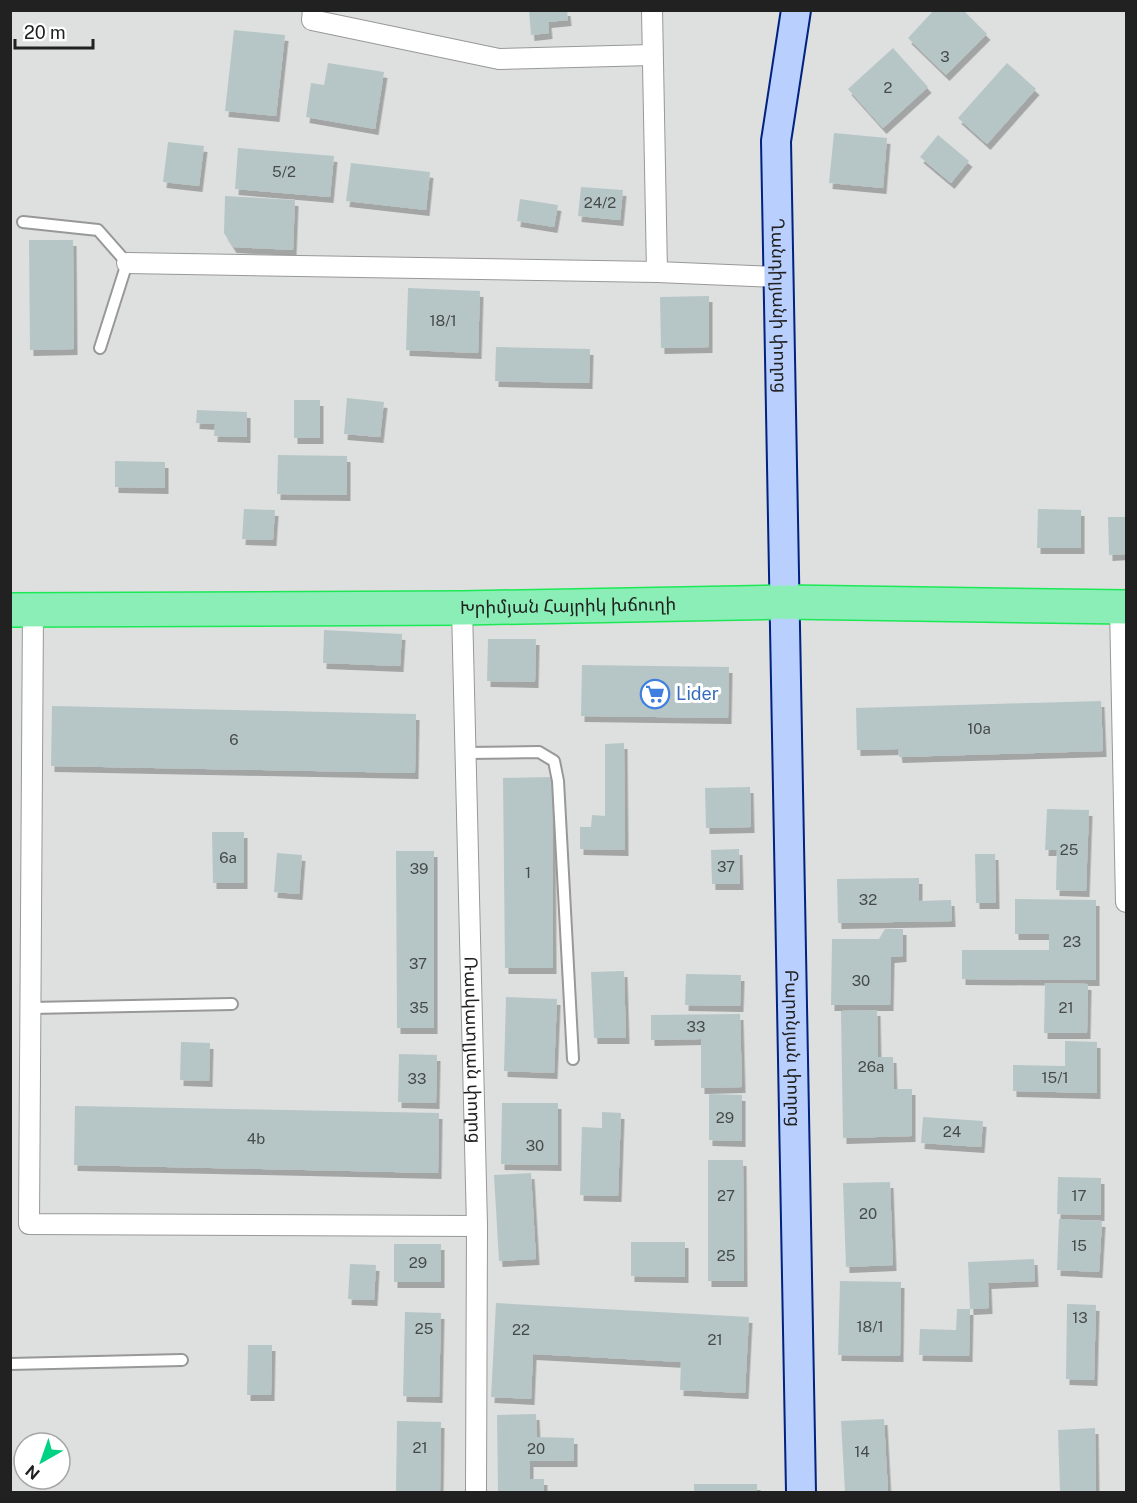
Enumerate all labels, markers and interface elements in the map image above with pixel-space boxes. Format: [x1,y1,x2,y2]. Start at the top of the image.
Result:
scale bar [15,12,93,50]
text: 20 m [24,22,66,43]
house number: 3 [940,48,950,65]
house number: 2 [884,79,893,96]
house number: 5/2 [272,163,296,180]
house number: 24/2 [584,194,616,211]
street label: Ղանդիլյանի փողոց [767,218,792,393]
house number: 18/1 [429,312,457,329]
street label: Խրիմյան Հայրիկ խճուղի [460,593,676,618]
supermarket icon: Lider [639,678,671,710]
place label: Lider [676,683,719,704]
house number: 10a [967,720,991,737]
house number: 6 [229,731,239,748]
house number: 25 [1060,841,1078,858]
house number: 6a [219,849,237,866]
house number: 37 [717,858,735,875]
house number: 39 [410,860,428,877]
house number: 1 [525,864,531,881]
house number: 32 [859,891,877,908]
house number: 23 [1063,933,1081,950]
house number: 37 [409,955,427,972]
street label: Ռասկատլյան փողոց [460,956,486,1144]
street label: Բարոնյան փողոց [781,969,805,1127]
house number: 30 [852,972,870,989]
house number: 35 [409,999,429,1016]
house number: 21 [1058,999,1074,1016]
house number: 33 [687,1018,705,1035]
house number: 26a [858,1058,884,1075]
house number: 15/1 [1041,1069,1069,1086]
house number: 33 [408,1070,426,1087]
house number: 29 [716,1109,734,1126]
house number: 24 [943,1123,961,1140]
house number: 4b [247,1130,265,1147]
house number: 30 [526,1137,544,1154]
house number: 27 [717,1187,735,1204]
house number: 17 [1071,1187,1087,1204]
house number: 20 [859,1205,877,1222]
house number: 15 [1071,1237,1087,1254]
house number: 25 [717,1247,735,1264]
house number: 29 [409,1254,427,1271]
house number: 13 [1072,1309,1088,1326]
house number: 18/1 [856,1318,884,1335]
house number: 25 [415,1320,433,1337]
house number: 22 [512,1321,530,1338]
house number: 21 [707,1331,723,1348]
north arrow [12,1431,72,1491]
house number: 21 [412,1439,428,1456]
house number: 20 [527,1440,545,1457]
house number: 14 [854,1443,870,1460]
text: N [22,1461,44,1483]

